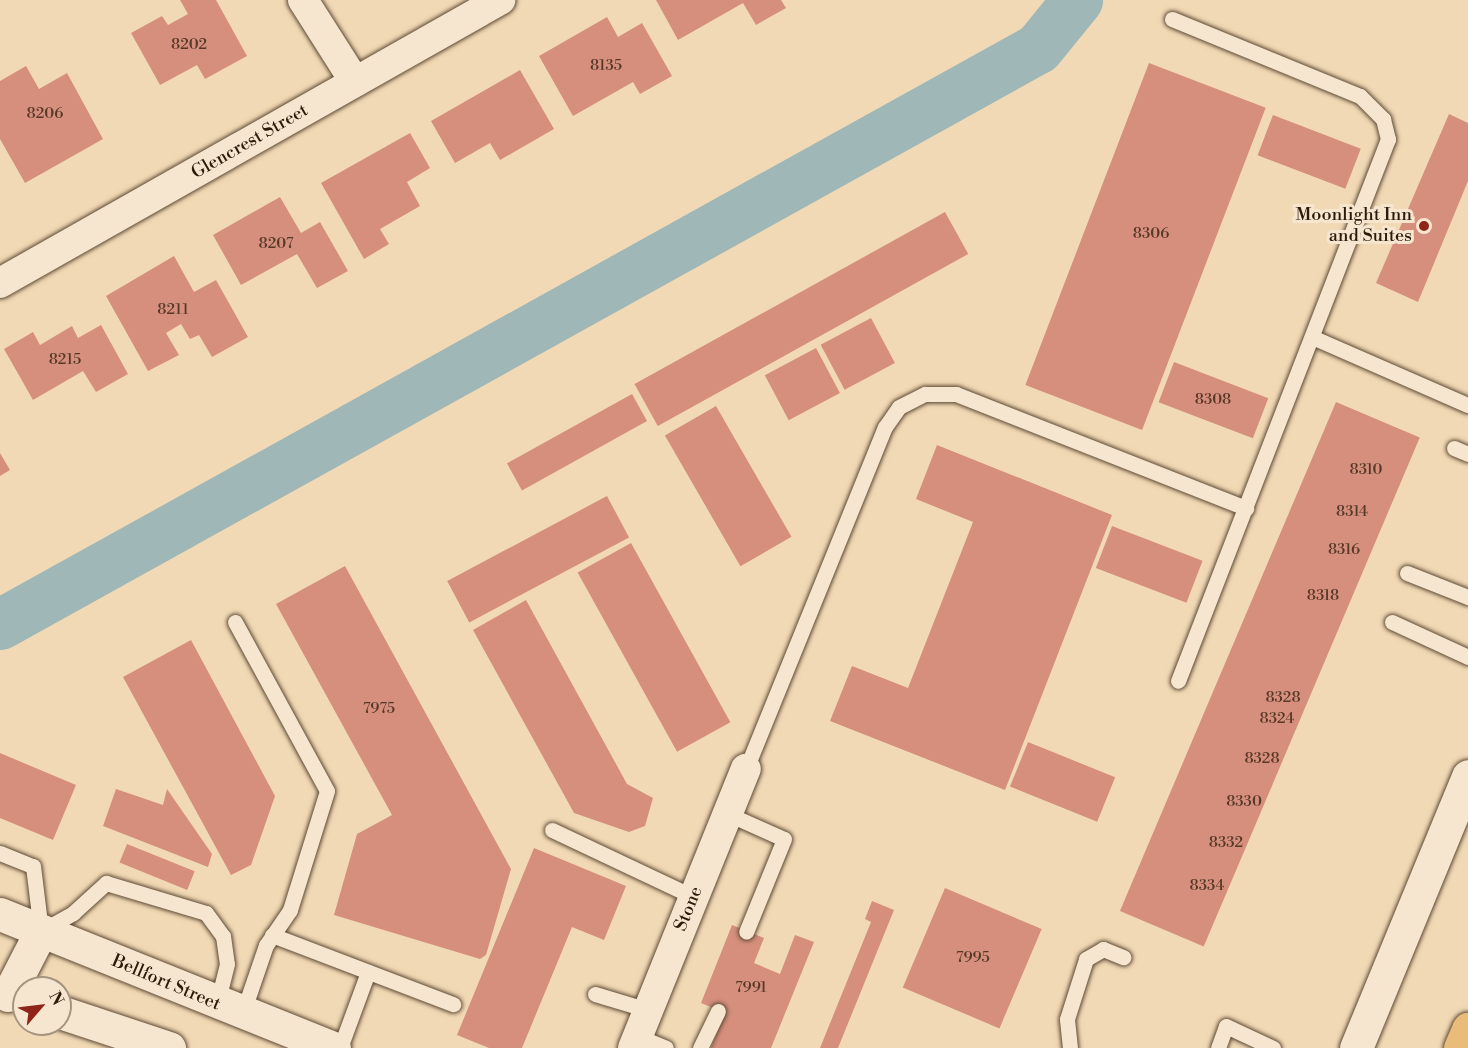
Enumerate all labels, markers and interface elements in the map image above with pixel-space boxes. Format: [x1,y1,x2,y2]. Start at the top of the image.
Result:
house number: 8202 [171,36,207,54]
house number: 8135 [590,57,622,75]
street label: Glencrest Street [188,100,312,184]
house number: 8206 [27,105,63,123]
place label: Moonlight Inn and Suites [1295,205,1412,248]
marker: Moonlight Inn and Suites [1417,219,1431,233]
house number: 8306 [1133,225,1169,243]
house number: 8207 [258,235,294,253]
house number: 8211 [157,301,189,319]
house number: 8215 [49,351,81,369]
house number: 8308 [1195,391,1231,409]
house number: 8310 [1349,461,1383,479]
house number: 8314 [1336,503,1368,521]
house number: 8316 [1328,541,1360,559]
house number: 8318 [1307,587,1339,605]
house number: 8328 [1265,689,1301,707]
house number: 7975 [363,700,395,718]
house number: 8324 [1259,710,1295,728]
house number: 8328 [1244,750,1280,768]
house number: 8330 [1226,793,1262,811]
house number: 8332 [1209,834,1243,852]
house number: 8334 [1190,877,1224,895]
street label: Stone [670,883,708,935]
house number: 7995 [956,949,990,967]
street label: Bellfort Street [108,950,224,1016]
north arrow [12,976,72,1036]
house number: 7991 [735,979,767,997]
text: N [44,988,68,1009]

